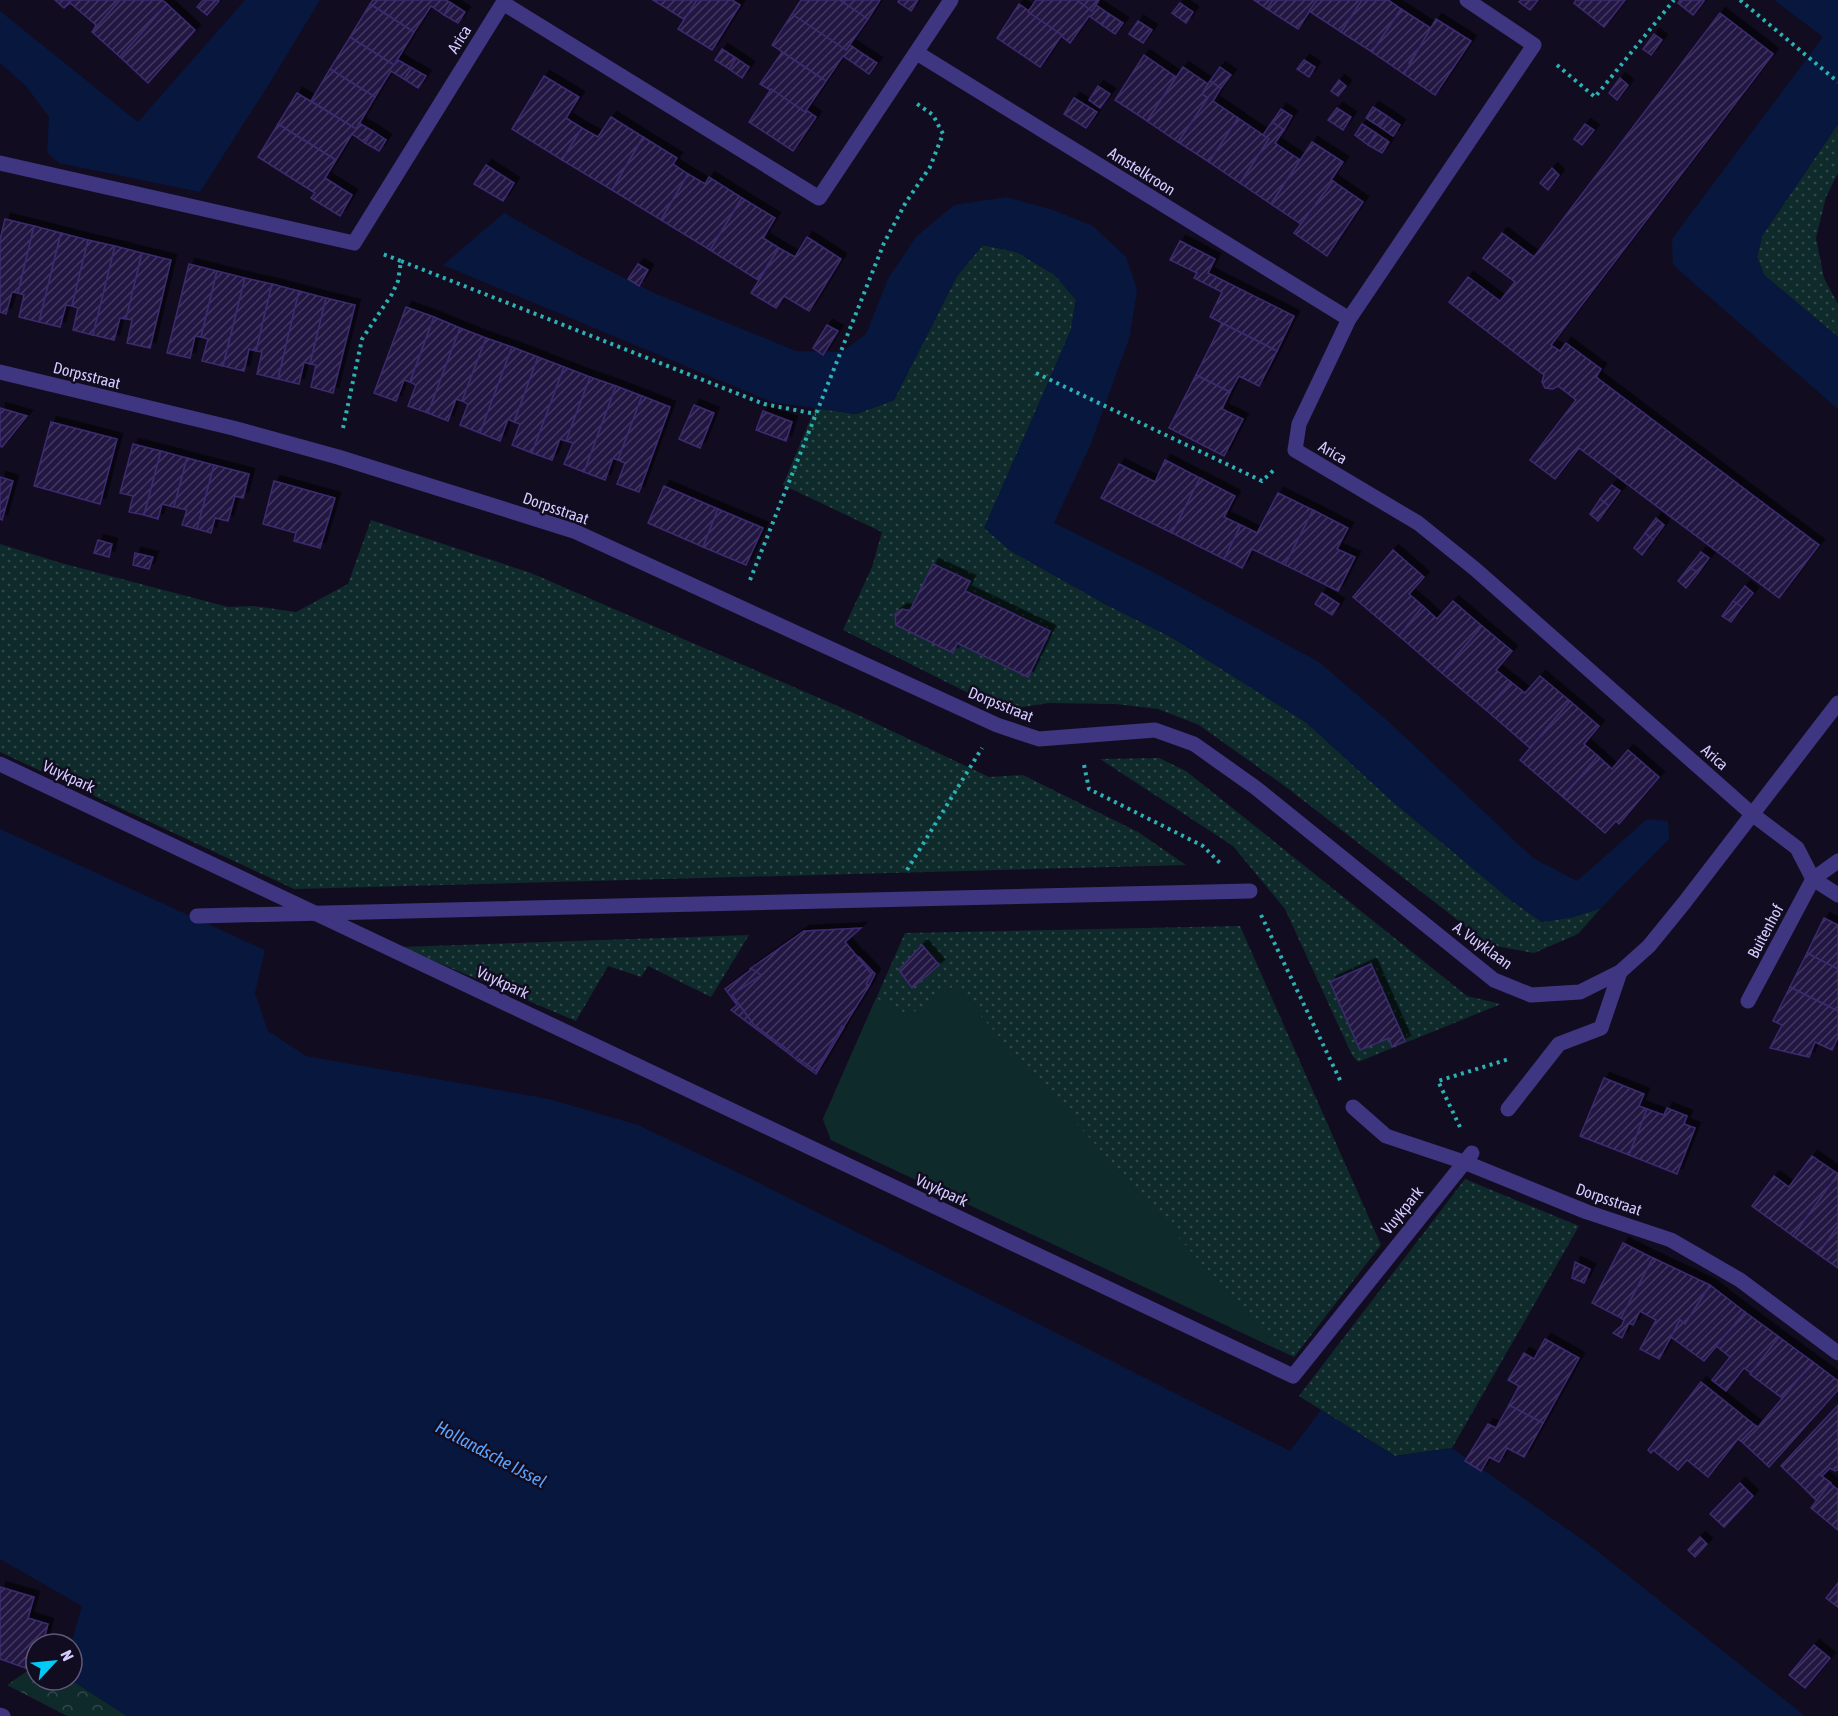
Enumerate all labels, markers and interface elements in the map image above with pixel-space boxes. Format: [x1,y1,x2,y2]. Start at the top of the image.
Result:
street label: Arica [444,22,474,56]
street label: Amstelkroon [1105,143,1179,199]
street label: Dorpsstraat [51,358,123,393]
street label: Arica [1316,437,1350,467]
street label: Dorpsstraat [520,488,592,529]
street label: Dorpsstraat [965,683,1037,726]
street label: Arica [1698,740,1732,774]
street label: Vuykpark [40,756,98,797]
street label: Buitenhof [1743,901,1787,961]
street label: A. Vuyklaan [1449,918,1516,973]
street label: Vuykpark [474,962,532,1003]
street label: Vuykpark [913,1170,971,1211]
street label: Dorpsstraat [1573,1179,1645,1220]
street label: Vuykpark [1377,1183,1427,1238]
water label: Hollandsche IJssel [432,1416,550,1492]
north arrow [24,1632,84,1692]
text: N [57,1647,78,1664]

